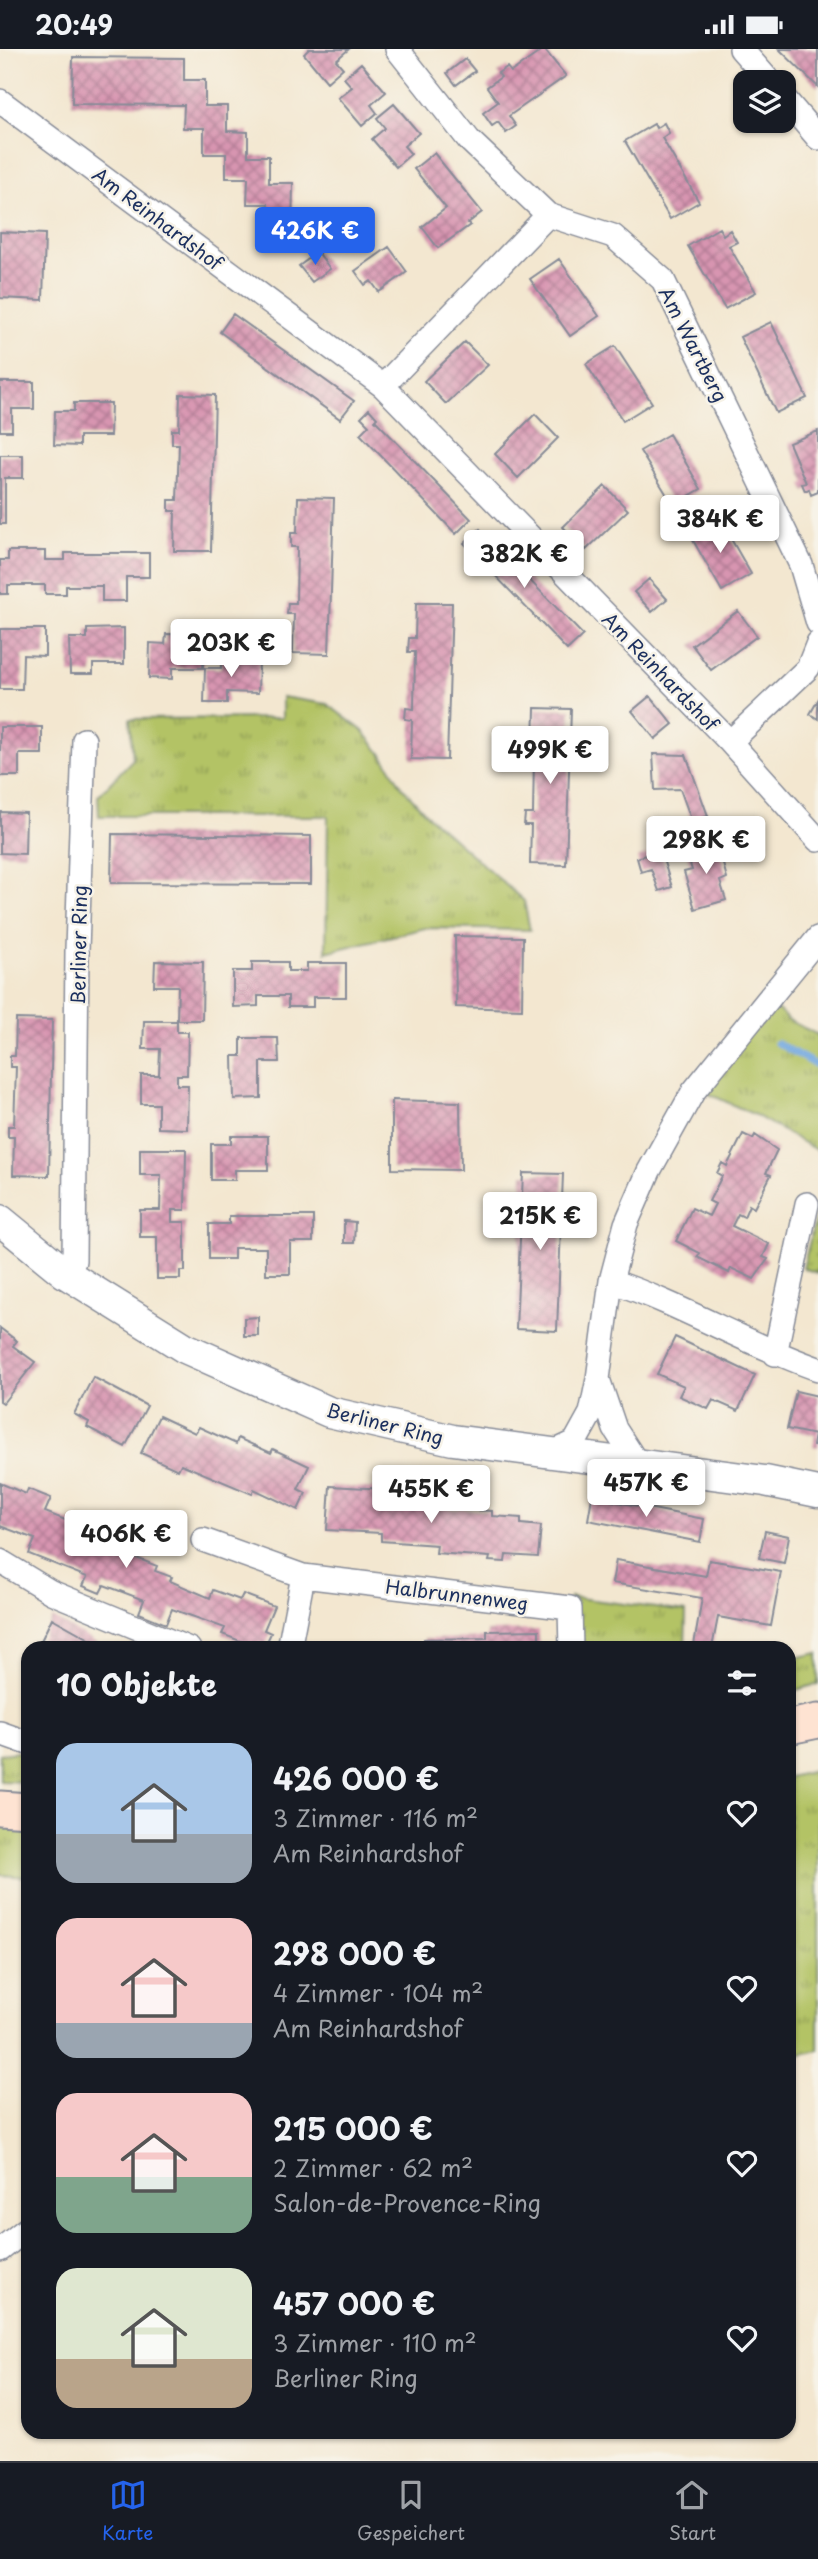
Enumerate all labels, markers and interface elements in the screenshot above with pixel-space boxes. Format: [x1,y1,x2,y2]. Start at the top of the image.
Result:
text: 20:49 [35,5,113,44]
map controls [733,70,796,133]
button: layers [733,70,796,133]
street label: Am Reinhardshof [87,160,230,277]
pin: 426K € [258,207,372,267]
text: 426K € [271,212,359,247]
street label: Am Wartberg [653,282,735,406]
pin: 384K € [663,496,777,555]
text: 384K € [676,500,764,535]
pin: 382K € [467,531,581,590]
text: 382K € [480,535,568,570]
street label: Am Reinhardshof [597,605,727,738]
pin: 203K € [174,619,288,679]
text: 203K € [187,624,275,659]
pin: 499K € [493,727,607,786]
text: 499K € [508,731,592,766]
pin: 298K € [649,817,763,876]
text: 298K € [662,821,750,856]
street label: Berliner Ring [63,885,93,1005]
pin: 215K € [483,1193,597,1252]
text: 215K € [499,1197,581,1232]
street label: Berliner Ring [324,1395,446,1451]
pin: 457K € [589,1459,703,1519]
text: 457K € [603,1464,689,1499]
pin: 455K € [374,1465,488,1525]
text: 455K € [388,1470,474,1505]
pin: 406K € [69,1511,183,1570]
text: 406K € [80,1515,172,1550]
street label: Halbrunnenweg [384,1571,530,1617]
text: 10 Objekte [56,1661,217,1706]
icon: filters [723,1664,761,1702]
text: 426 000 € [273,1755,439,1800]
icon: home [112,1771,196,1855]
icon: heart [723,1794,761,1832]
text: 3 Zimmer · 116 m² [273,1800,478,1835]
text: Am Reinhardshof [273,1835,463,1870]
text: 298 000 € [273,1930,436,1975]
icon: home [112,1946,196,2030]
icon: heart [723,1969,761,2007]
text: 4 Zimmer · 104 m² [273,1975,483,2010]
text: Am Reinhardshof [273,2010,463,2045]
text: 215 000 € [273,2105,433,2150]
icon: home [112,2121,196,2205]
icon: heart [723,2144,761,2182]
text: 2 Zimmer · 62 m² [273,2150,473,2185]
text: Salon-de-Provence-Ring [273,2185,541,2220]
text: 457 000 € [273,2280,435,2325]
icon: home [112,2296,196,2380]
icon: heart [723,2319,761,2357]
text: 3 Zimmer · 110 m² [273,2325,477,2360]
text: Berliner Ring [273,2360,418,2395]
tab: Karte [102,2476,153,2546]
tab: Gespeichert [357,2476,465,2546]
tab: Start [669,2476,716,2546]

